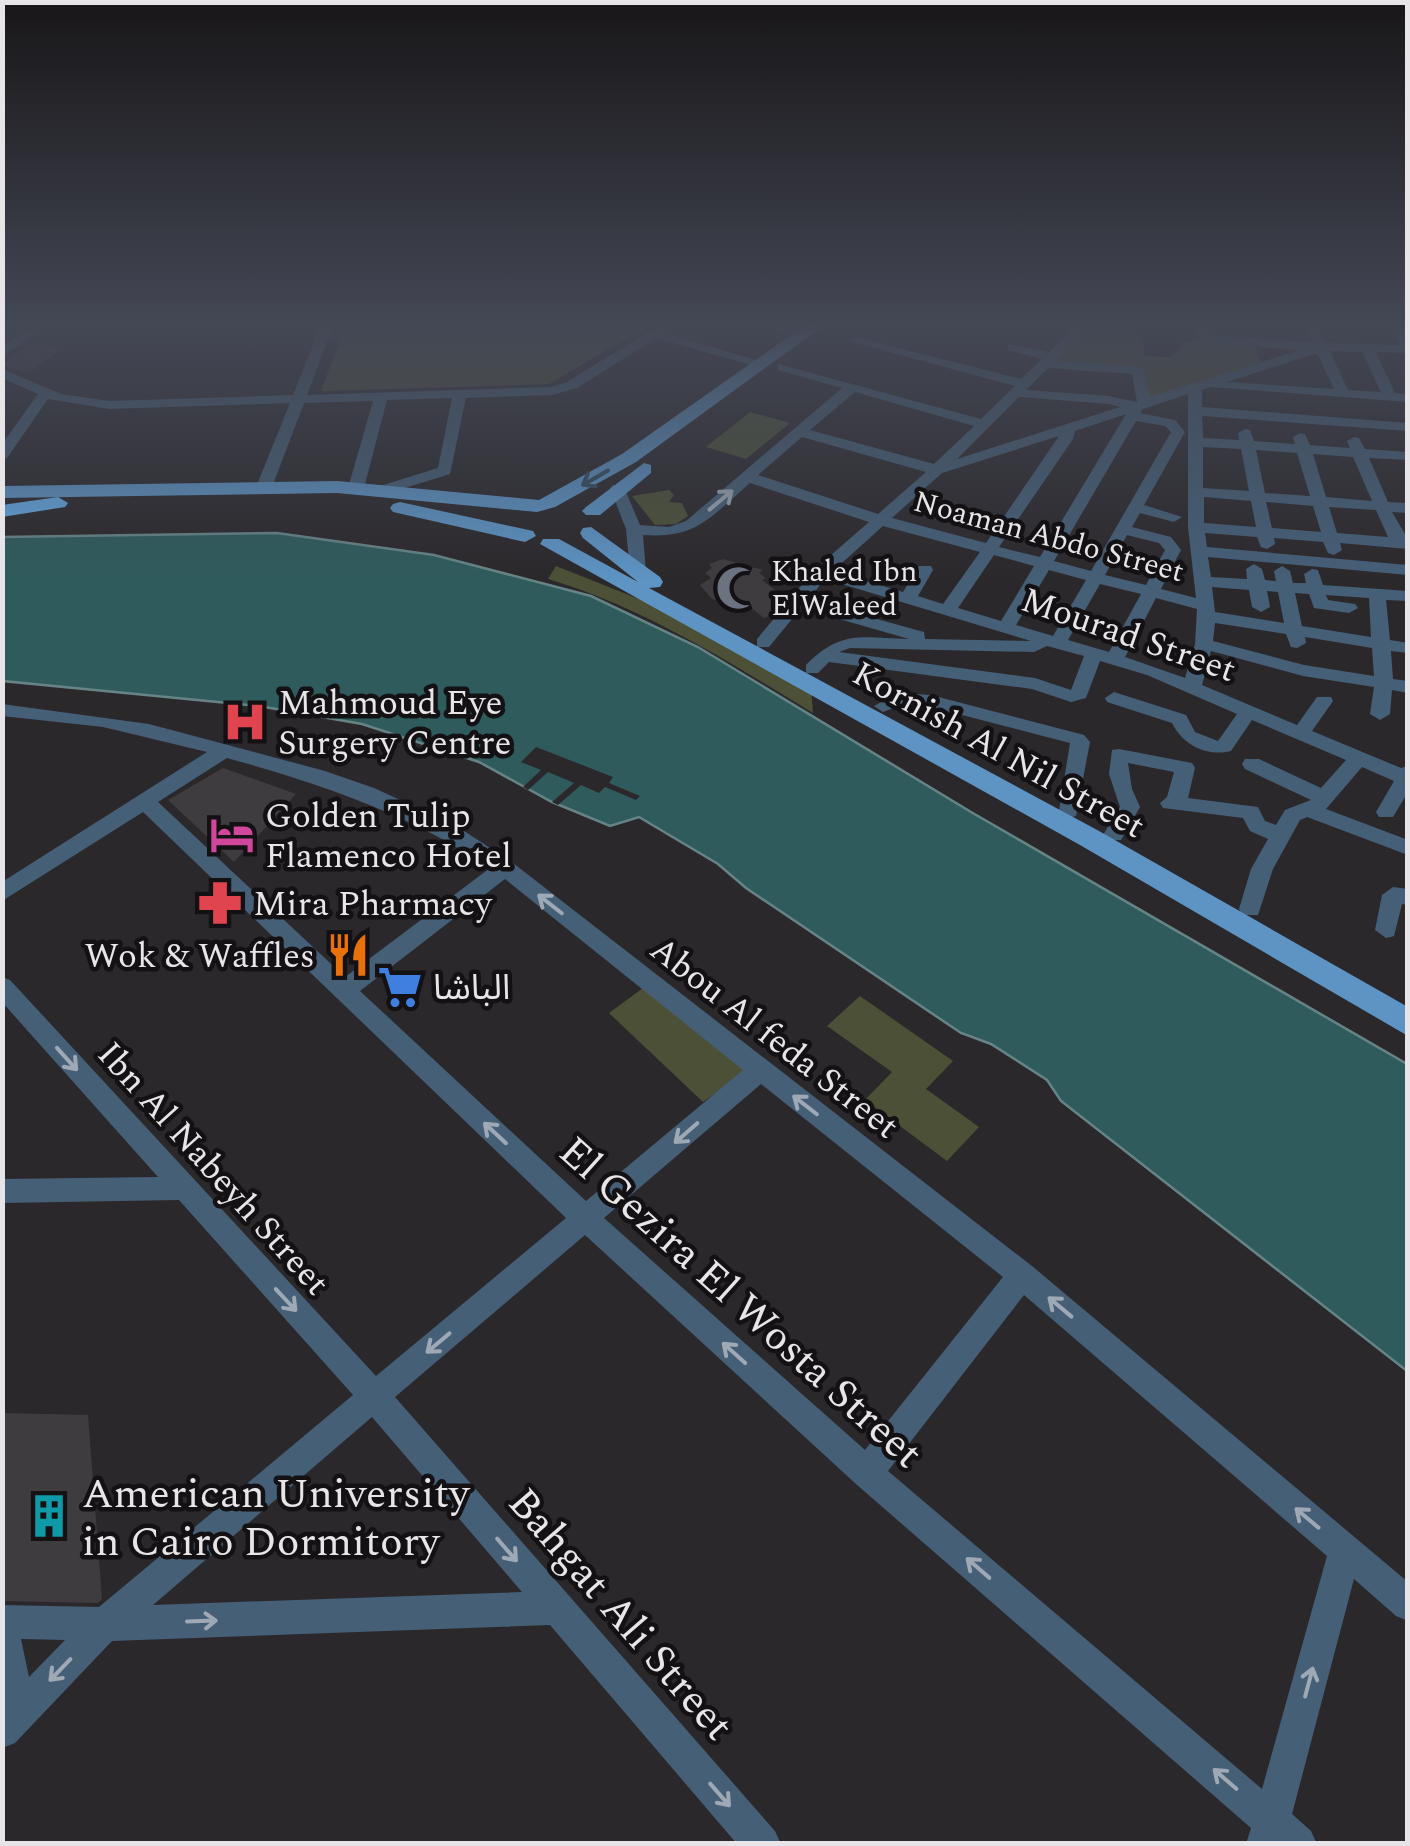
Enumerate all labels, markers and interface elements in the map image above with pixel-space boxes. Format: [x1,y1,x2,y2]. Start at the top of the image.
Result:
one-way arrow [581,469,610,489]
street label: Noaman Abdo Street [908,479,1189,595]
one-way arrow [708,489,734,511]
place label: Khaled Ibn ElWaleed [771,549,917,629]
mosque icon: Khaled Ibn ElWaleed [714,564,762,612]
street label: Mourad Street [1014,574,1243,697]
street label: Kornish Al Nil Street [842,648,1154,853]
place label: Mahmoud Eye Surgery Centre [278,677,512,770]
hospital icon: Mahmoud Eye Surgery Centre [221,698,269,746]
place label: Golden Tulip Flamenco Hotel [265,790,512,883]
hotel icon: Golden Tulip Flamenco Hotel [208,811,256,859]
place label: Mira Pharmacy [253,878,493,931]
pharmacy icon: Mira Pharmacy [196,879,244,927]
one-way arrow [537,894,564,915]
street label: Abou Al feda Street [638,924,910,1153]
place label: Wok & Waffles [84,930,315,983]
restaurant icon: Wok & Waffles [324,931,372,979]
place label: الباشا [433,962,510,1015]
supermarket icon: الباشا [376,963,424,1011]
street label: Ibn Al Nabeyh Street [84,1030,342,1308]
one-way arrow [56,1046,79,1071]
one-way arrow [792,1095,819,1116]
one-way arrow [483,1122,508,1145]
street label: El Gezira El Wosta Street [544,1122,937,1484]
one-way arrow [673,1122,699,1144]
one-way arrow [274,1287,297,1312]
one-way arrow [1047,1297,1073,1319]
one-way arrow [425,1332,451,1354]
one-way arrow [722,1342,747,1365]
place label: American University in Cairo Dormitory [82,1463,471,1574]
street label: Bahgat Ali Street [492,1474,748,1755]
building icon: American University in Cairo Dormitory [25,1492,73,1540]
one-way arrow [1295,1507,1321,1529]
one-way arrow [496,1536,518,1562]
one-way arrow [966,1556,991,1579]
one-way arrow [186,1611,218,1630]
one-way arrow [48,1658,72,1682]
one-way arrow [1300,1667,1319,1698]
one-way arrow [1213,1768,1238,1791]
one-way arrow [709,1782,732,1807]

